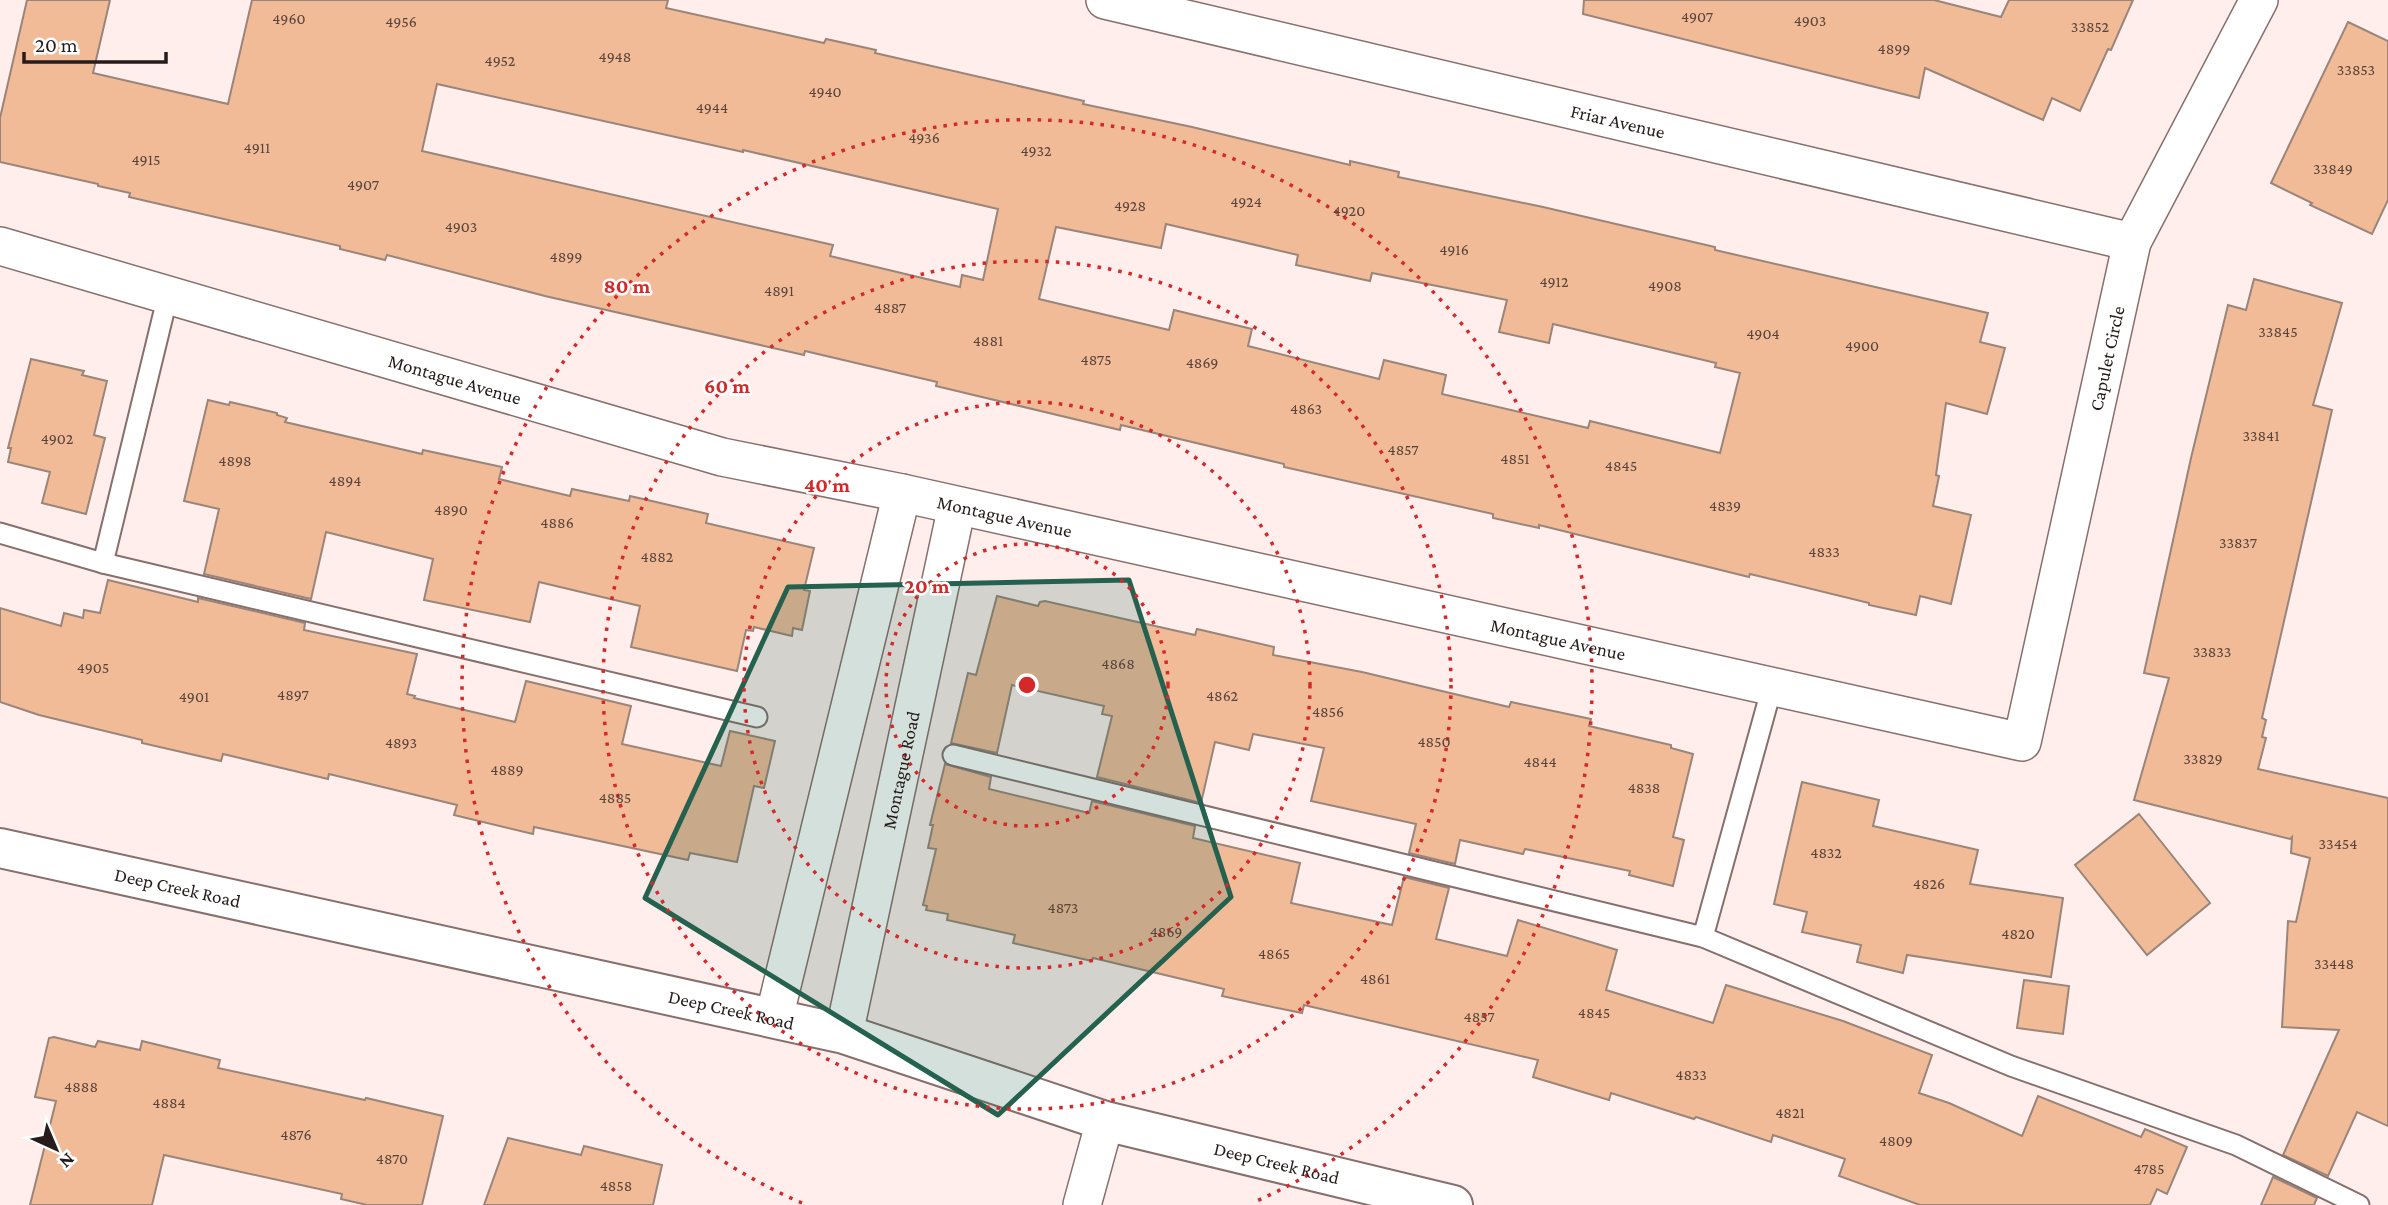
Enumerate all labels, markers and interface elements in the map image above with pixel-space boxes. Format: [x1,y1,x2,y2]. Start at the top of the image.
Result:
house number: 4907 [1681,8,1714,25]
house number: 4960 [272,10,306,27]
house number: 4903 [1794,12,1826,29]
house number: 4956 [385,13,417,30]
house number: 33852 [2071,18,2110,35]
scale bar [24,21,166,65]
text: 20 m [35,33,78,57]
house number: 4899 [1878,40,1910,57]
house number: 4948 [599,48,631,65]
house number: 4952 [485,52,516,69]
house number: 33853 [2337,61,2375,78]
house number: 4940 [808,83,842,100]
house number: 4944 [696,99,728,116]
street label: Friar Avenue [1569,100,1667,143]
house number: 4936 [908,129,940,146]
house number: 4911 [244,139,270,156]
house number: 4932 [1020,142,1052,159]
house number: 4915 [132,151,161,168]
house number: 33849 [2313,160,2353,177]
house number: 4907 [347,176,380,193]
house number: 4924 [1230,193,1262,210]
house number: 4928 [1114,197,1146,214]
house number: 4920 [1333,202,1365,219]
house number: 4903 [445,218,477,235]
house number: 4916 [1439,241,1469,258]
house number: 4899 [550,248,582,265]
house number: 4912 [1539,273,1569,290]
text: 80 m [604,274,651,298]
house number: 4908 [1648,277,1682,294]
house number: 4891 [764,282,794,299]
house number: 4887 [874,299,907,316]
street label: Capulet Circle [2085,304,2129,413]
house number: 33845 [2258,323,2298,340]
house number: 4904 [1746,325,1780,342]
house number: 4881 [973,332,1003,349]
house number: 4900 [1845,337,1879,354]
street label: Montague Avenue [386,350,524,409]
house number: 4875 [1081,351,1111,368]
house number: 4869 [1186,354,1218,371]
text: 60 m [704,374,750,398]
house number: 4863 [1290,400,1322,417]
house number: 33841 [2242,427,2280,444]
house number: 4902 [41,430,74,447]
house number: 4857 [1388,441,1419,458]
house number: 4851 [1500,450,1530,467]
house number: 4898 [218,452,252,469]
house number: 4845 [1605,457,1637,474]
house number: 4894 [329,472,361,489]
text: 40 m [804,473,850,497]
street label: Montague Avenue [935,491,1074,542]
house number: 4839 [1709,497,1741,514]
house number: 4890 [434,501,468,518]
house number: 4886 [540,514,574,531]
house number: 33837 [2219,534,2258,551]
house number: 4833 [1808,543,1840,560]
house number: 4882 [641,548,674,565]
text: 20 m [904,574,950,598]
street label: Montague Avenue [1489,614,1628,665]
house number: 33833 [2193,643,2231,660]
house number: 4868 [1101,655,1135,672]
house number: 4905 [77,659,109,676]
centre of rings [1015,673,1039,697]
house number: 4897 [277,686,310,703]
house number: 4862 [1206,687,1238,704]
house number: 4901 [179,688,209,705]
house number: 4856 [1312,703,1344,720]
street label: Montague Road [878,709,924,831]
house number: 4850 [1417,733,1451,750]
house number: 4893 [385,734,417,751]
house number: 33829 [2183,750,2223,767]
house number: 4844 [1523,753,1557,770]
house number: 4889 [490,761,524,778]
house number: 4838 [1628,779,1660,796]
house number: 4885 [599,789,631,806]
house number: 33454 [2319,835,2357,852]
house number: 4832 [1810,844,1842,861]
street label: Deep Creek Road [113,864,243,912]
house number: 4826 [1913,875,1945,892]
house number: 4873 [1048,899,1078,916]
house number: 4869 [1150,923,1182,940]
house number: 4820 [2001,925,2035,942]
house number: 4865 [1258,945,1290,962]
house number: 33448 [2314,955,2354,972]
house number: 4861 [1360,970,1390,987]
street label: Deep Creek Road [666,986,796,1034]
house number: 4845 [1578,1004,1610,1021]
house number: 4857 [1464,1008,1495,1025]
house number: 4833 [1675,1066,1707,1083]
house number: 4888 [64,1078,98,1095]
house number: 4884 [152,1094,186,1111]
house number: 4821 [1775,1104,1805,1121]
north arrow [21,1114,91,1184]
house number: 4876 [280,1126,312,1143]
house number: 4809 [1879,1132,1913,1149]
street label: Deep Creek Road [1212,1138,1341,1188]
text: N [55,1149,79,1173]
house number: 4870 [376,1150,408,1167]
house number: 4785 [2134,1160,2165,1177]
house number: 4858 [600,1177,632,1194]

